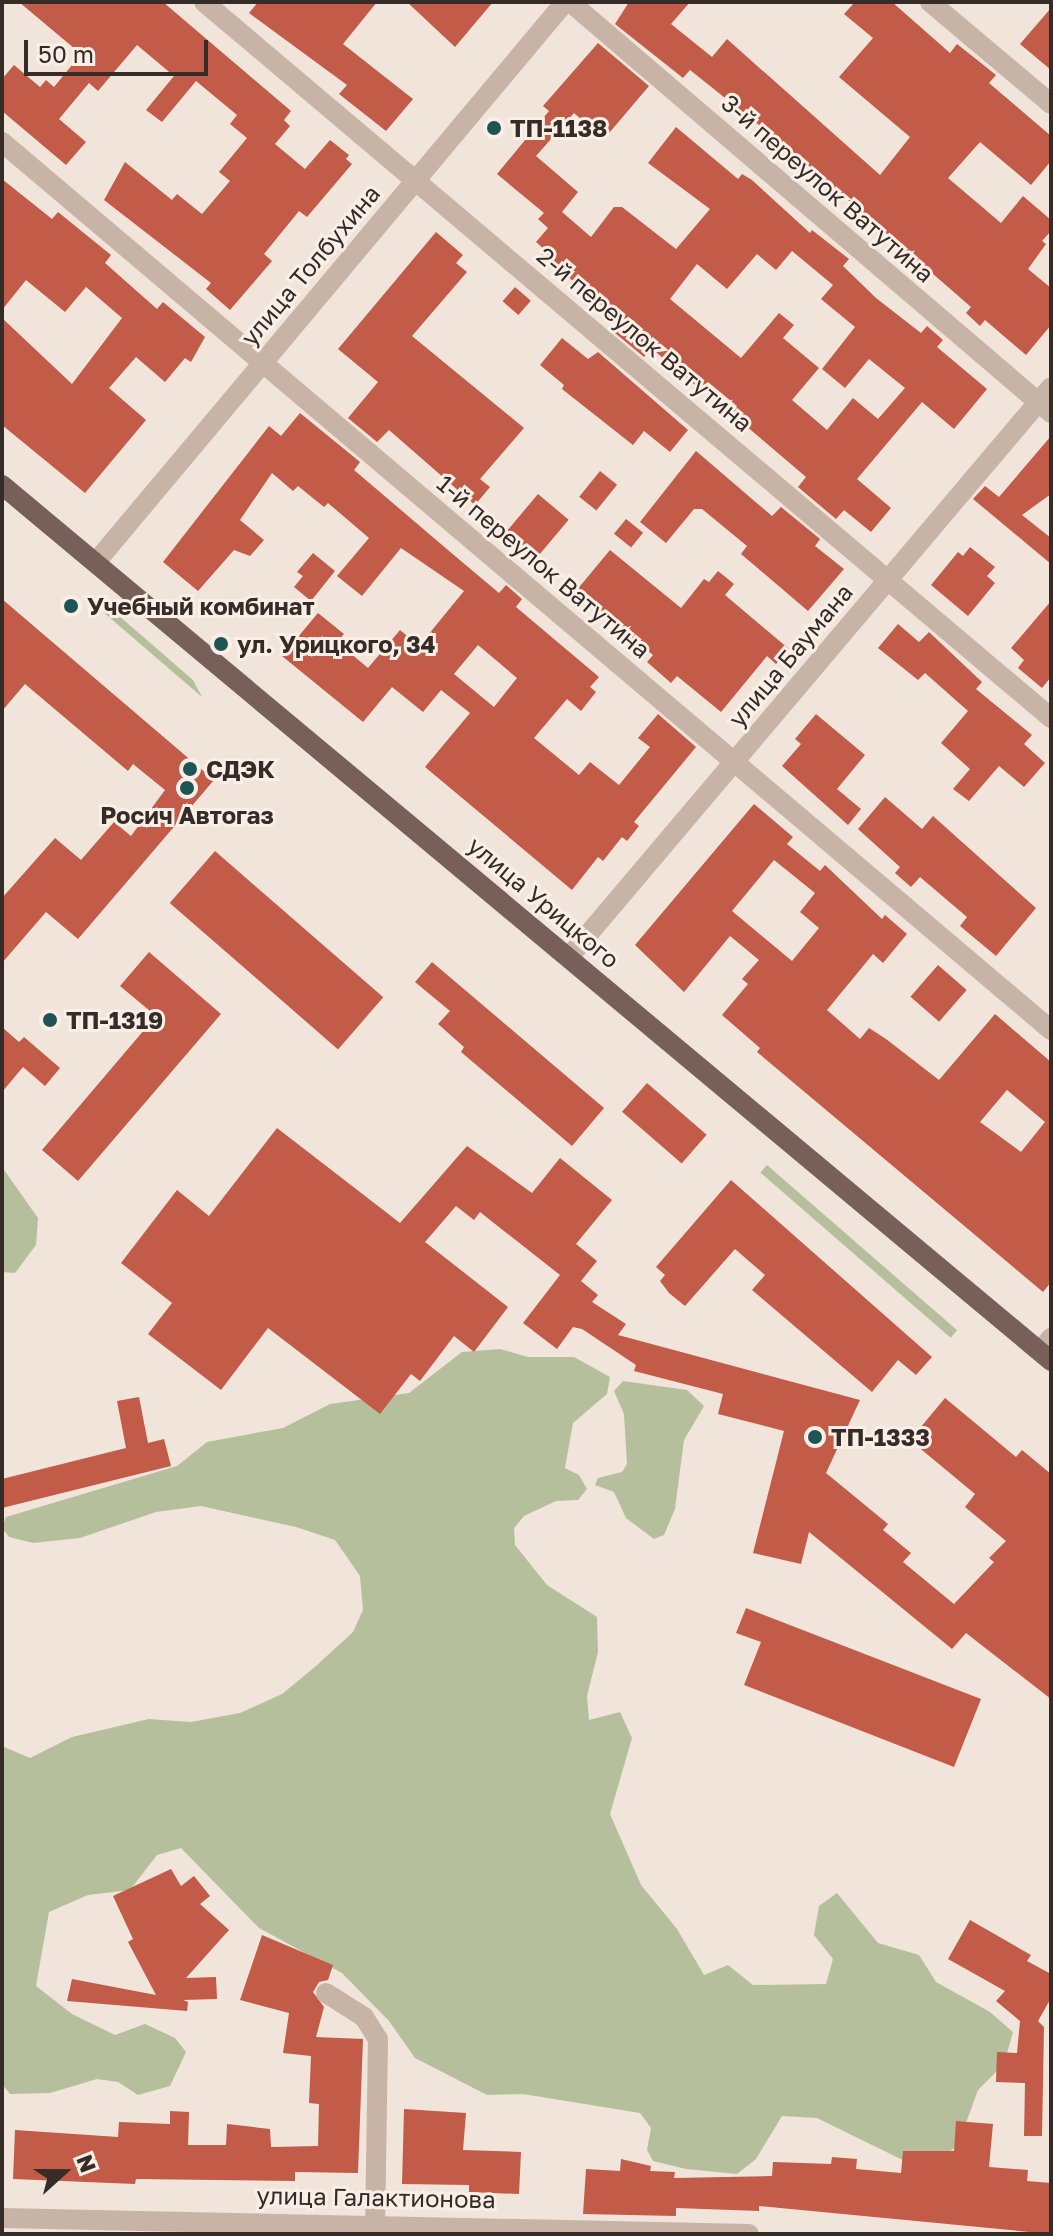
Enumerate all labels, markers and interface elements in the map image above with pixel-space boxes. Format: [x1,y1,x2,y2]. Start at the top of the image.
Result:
scale bar [28,24,212,74]
text: 50 m [38,39,94,68]
street label: 3-й переулок Ватутина [716,88,940,288]
place label: ТП-1138 [510,114,607,142]
marker: ТП-1138 [485,119,503,137]
street label: улица Толбухина [234,179,386,351]
street label: 2-й переулок Ватутина [532,241,758,437]
street label: 1-й переулок Ватутина [432,468,656,664]
street label: улица Баумана [722,578,858,732]
place label: Учебный комбинат [87,592,315,620]
marker: Учебный комбинат [62,597,80,615]
place label: ул. Урицкого, 34 [237,630,436,658]
marker: ул. Урицкого, 34 [212,635,230,653]
place label: СДЭК [206,755,275,783]
marker: СДЭК [181,760,199,778]
marker: Росич Автогаз [178,779,196,797]
place label: Росич Автогаз [100,801,274,829]
street label: улица Урицкого [462,830,626,974]
place label: ТП-1319 [66,1006,163,1034]
marker: ТП-1319 [41,1011,59,1029]
place label: ТП-1333 [831,1423,930,1451]
marker: ТП-1333 [806,1428,824,1446]
north arrow [24,2132,104,2212]
text: N [71,2151,102,2176]
street label: улица Галактионова [256,2181,496,2213]

